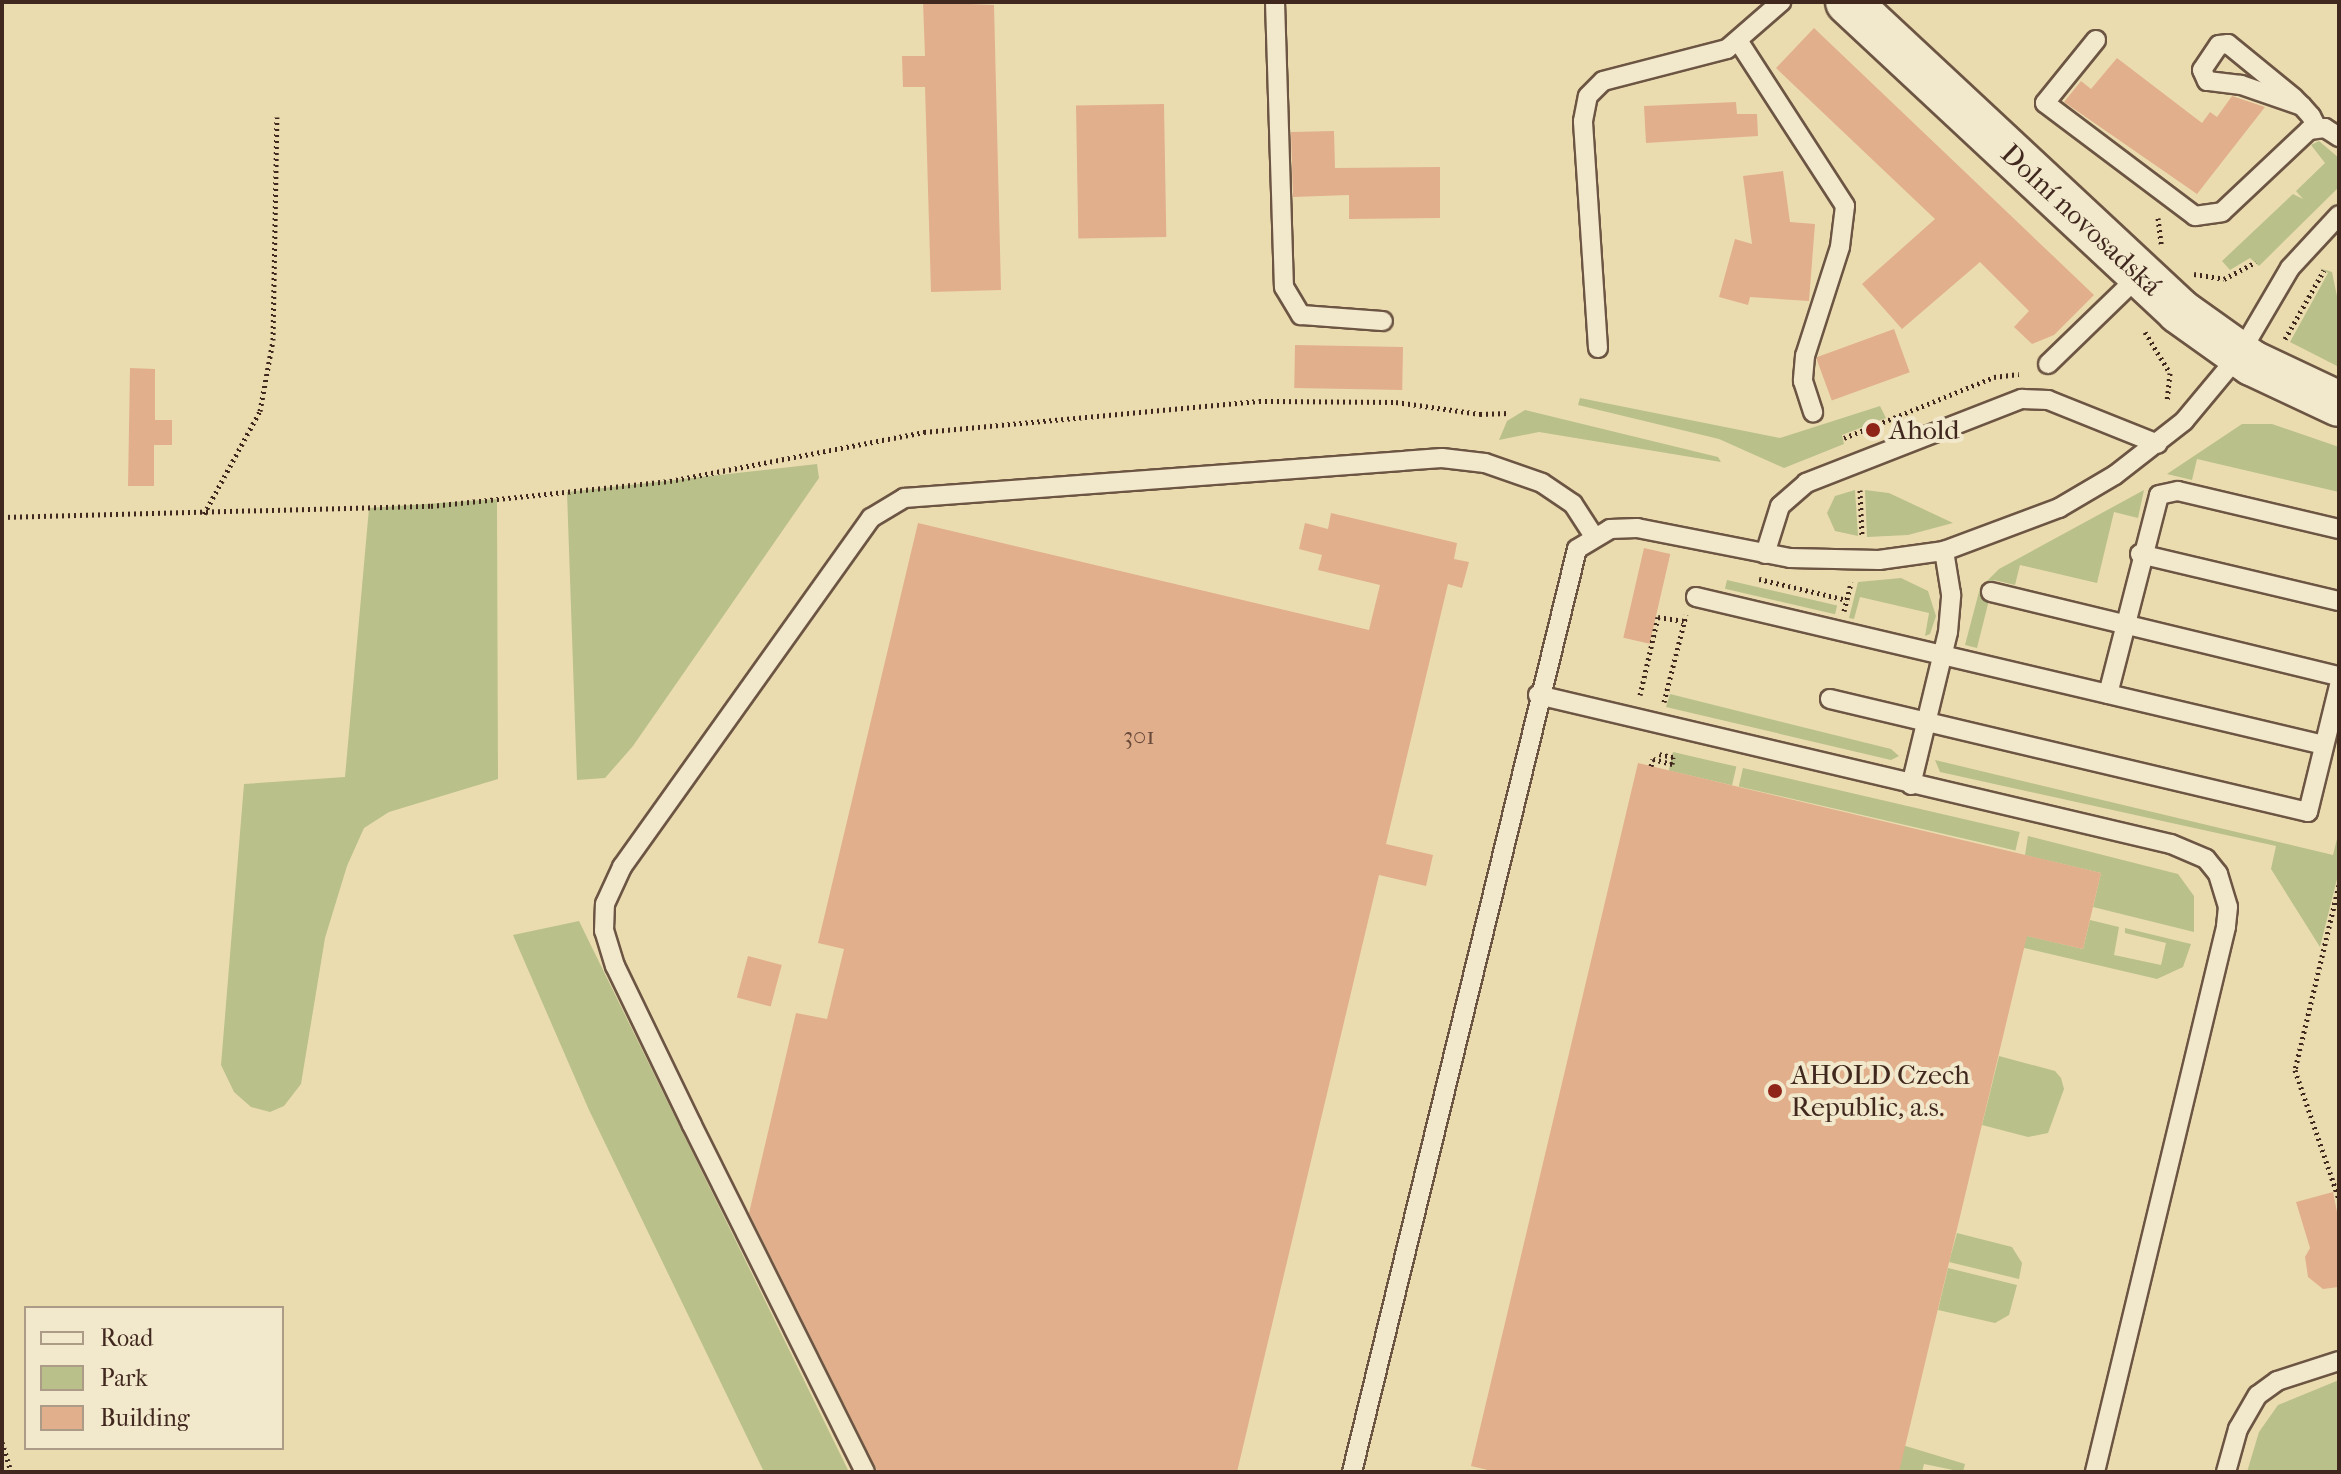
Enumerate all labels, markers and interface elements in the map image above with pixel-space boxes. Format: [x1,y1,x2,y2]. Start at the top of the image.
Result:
street label: Dolní novosadská [1994,137,2168,303]
place label: Ahold [1889,413,1960,447]
marker: Ahold [1864,421,1882,439]
house number: 301 [1123,723,1155,751]
place label: AHOLD Czech Republic, a.s. [1791,1058,1970,1124]
marker: AHOLD Czech Republic, a.s. [1766,1082,1784,1100]
legend [24,1306,284,1450]
text: Road [100,1324,153,1352]
text: Park [100,1364,148,1392]
text: Building [100,1404,190,1432]

